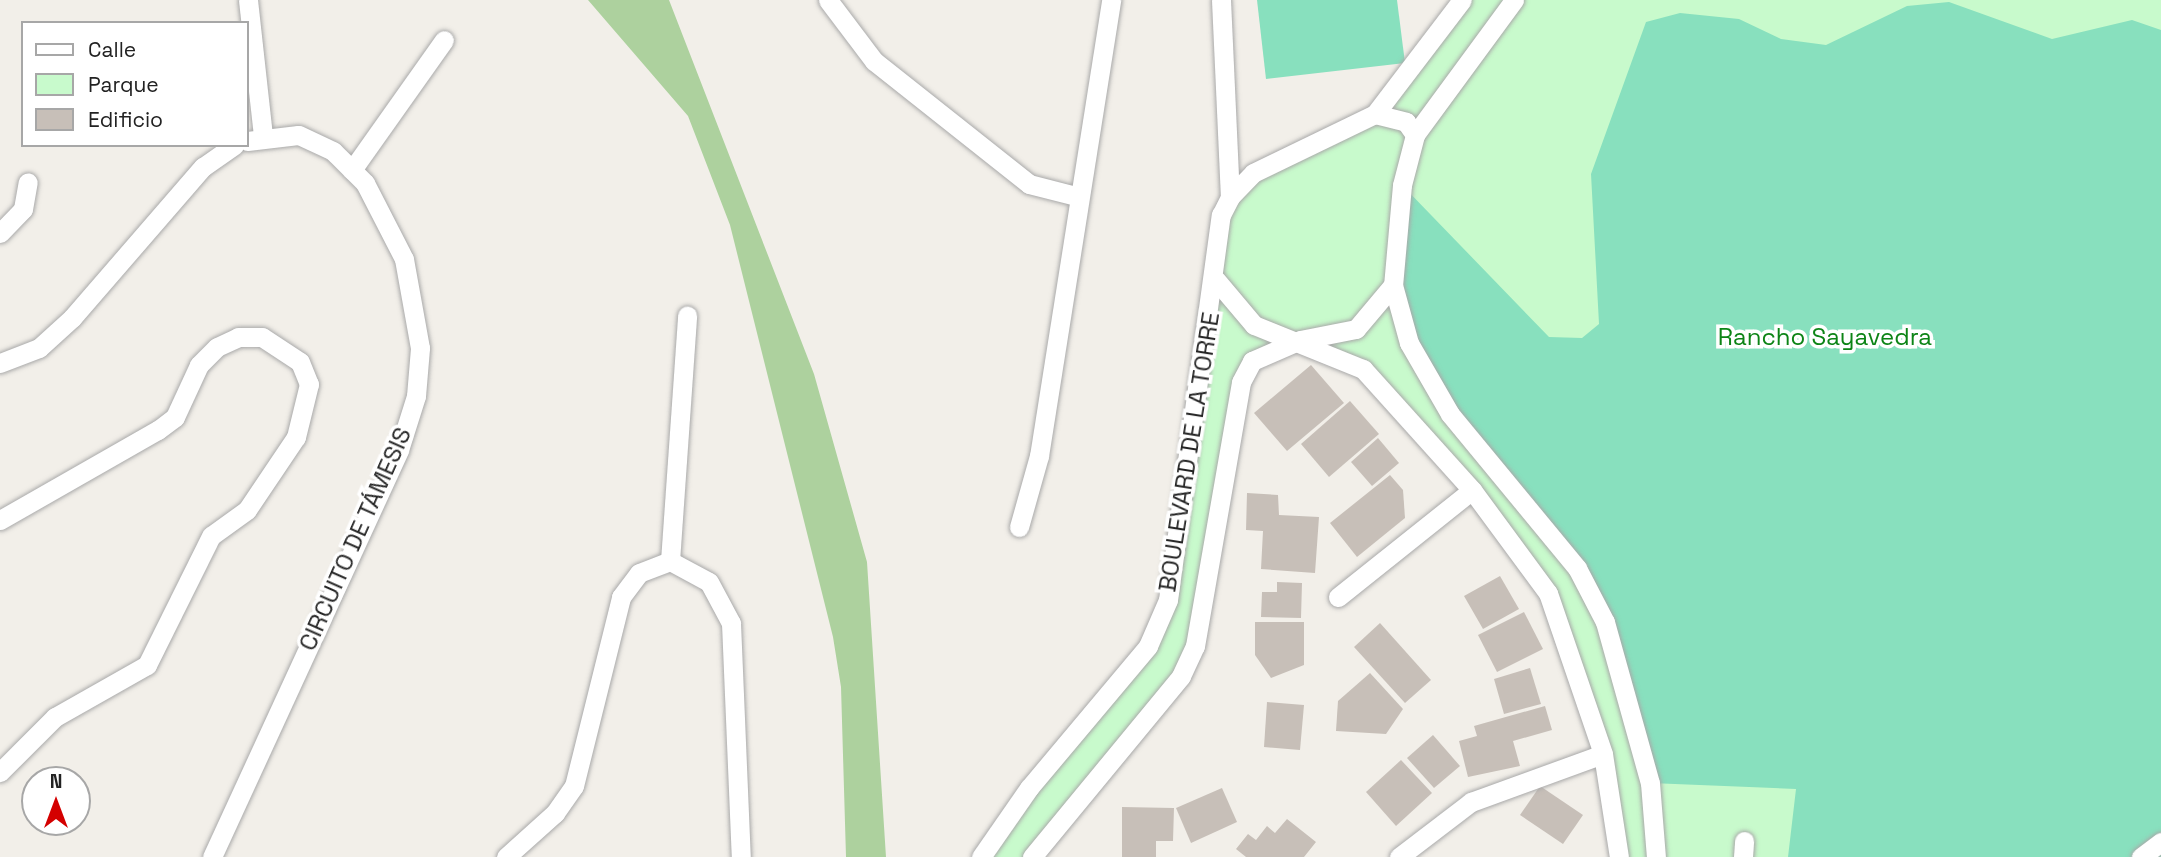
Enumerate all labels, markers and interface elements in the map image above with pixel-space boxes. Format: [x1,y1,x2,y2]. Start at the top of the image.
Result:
legend [21,21,248,147]
text: Calle [88,36,136,63]
text: Parque [88,71,159,98]
text: Edificio [88,106,163,133]
street label: BOULEVARD DE LA TORRE [1153,310,1225,594]
park label: Rancho Sayavedra [1718,323,1932,351]
street label: CIRCUITO DE TÁMESIS [293,423,417,655]
north arrow [21,766,91,836]
text: N [50,769,62,794]

